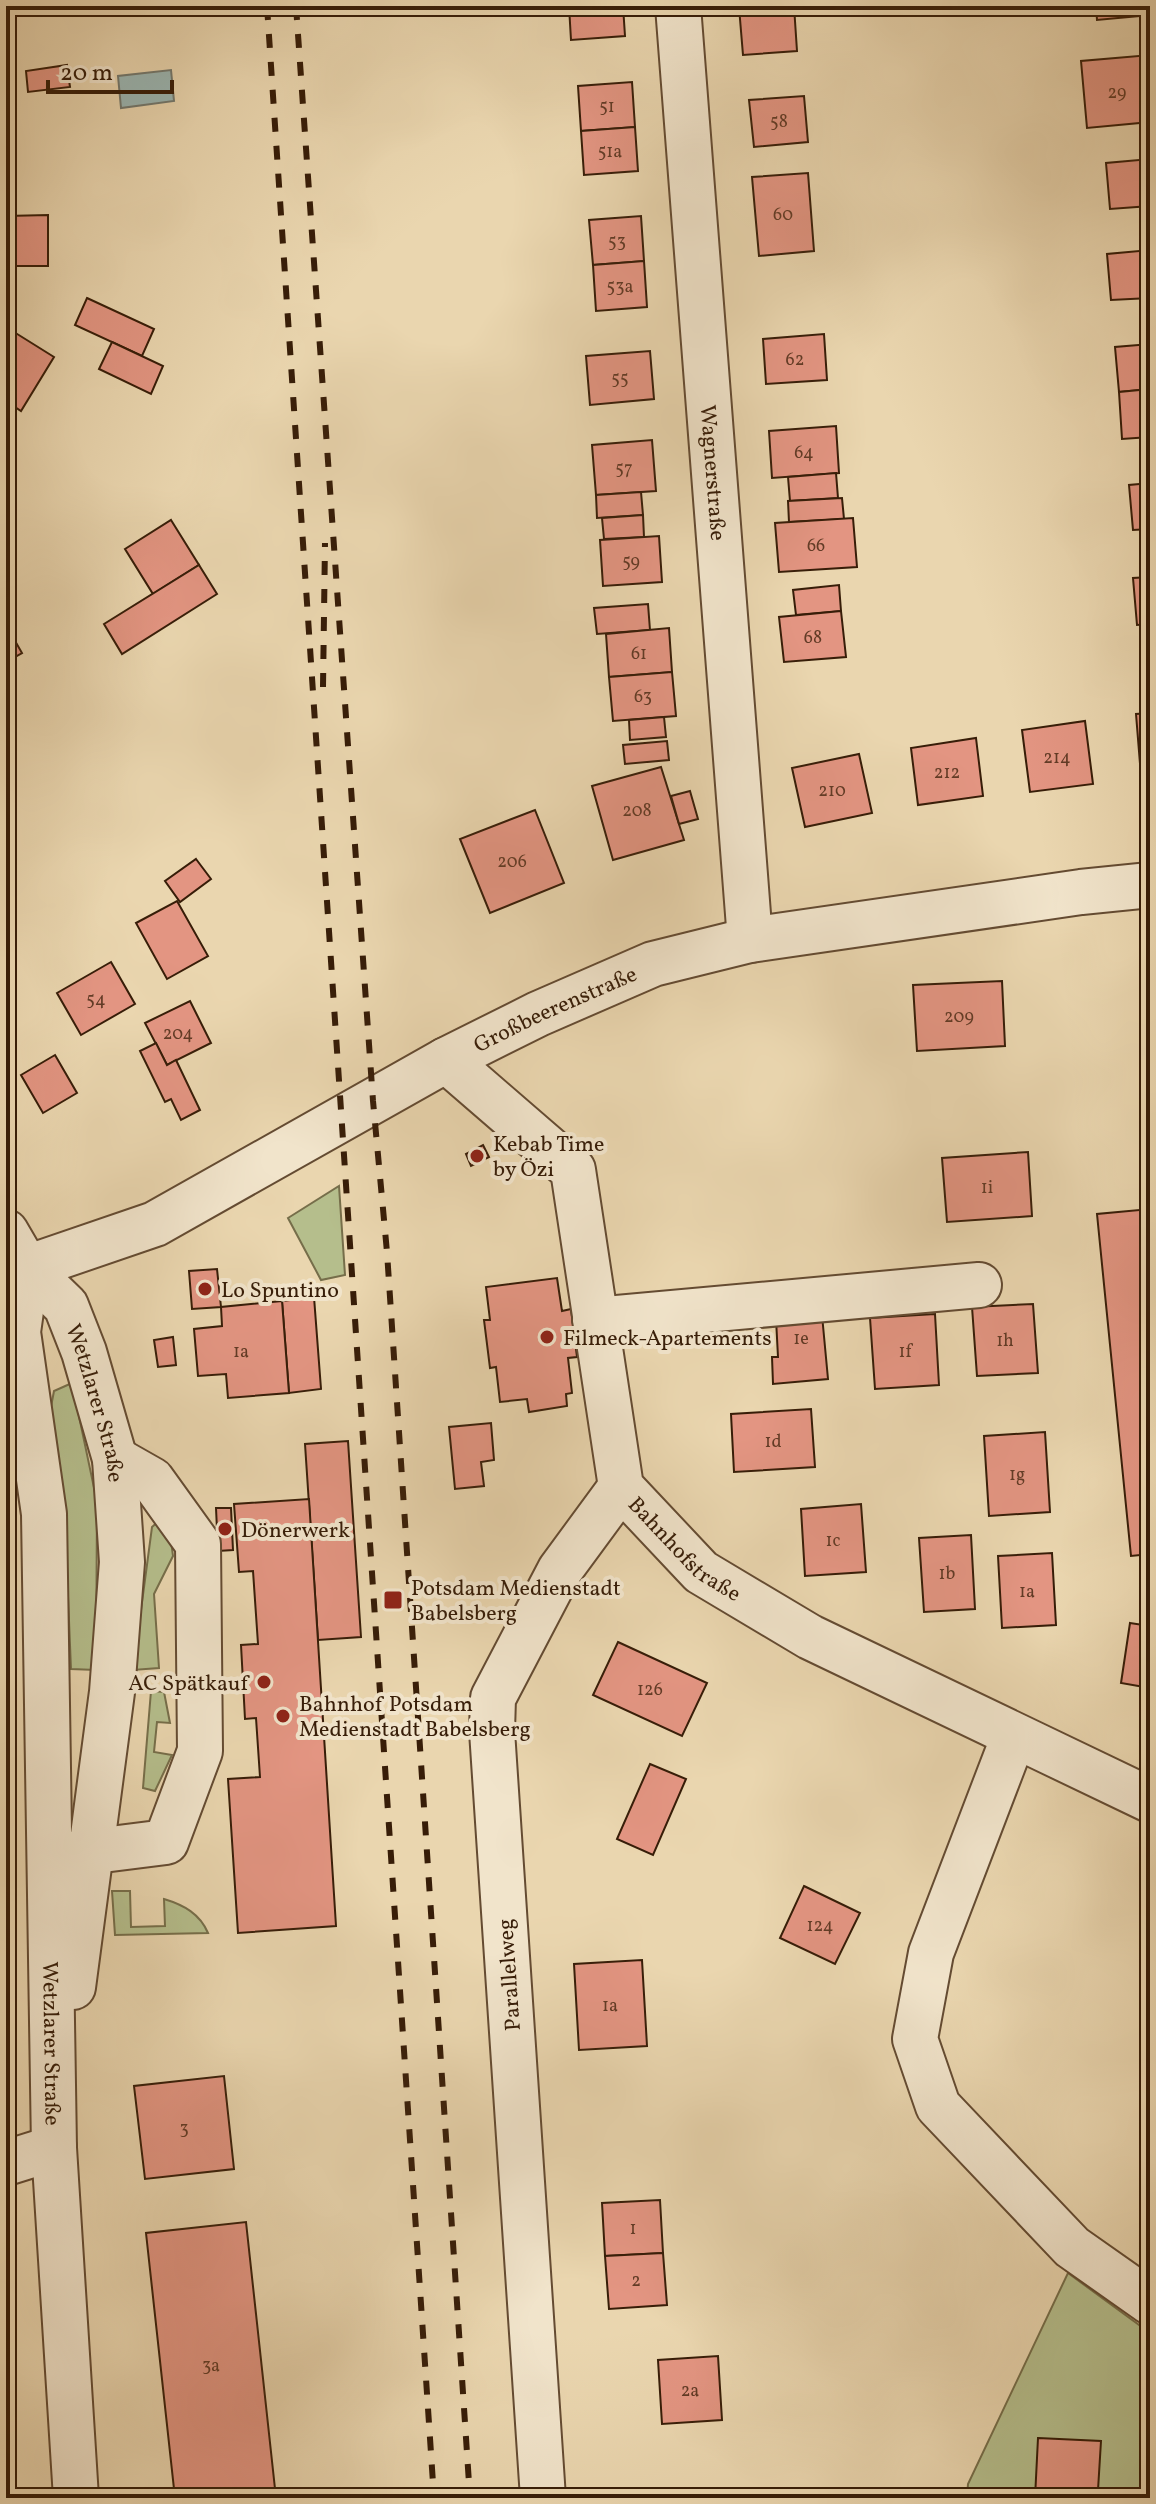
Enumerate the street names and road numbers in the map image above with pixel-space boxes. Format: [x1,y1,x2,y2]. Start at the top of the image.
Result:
street label: Wagnerstraße [691,404,732,542]
street label: Großbeerenstraße [469,960,642,1062]
street label: Wetzlarer Straße [56,1320,130,1483]
street label: Bahnhofstraße [620,1491,746,1610]
street label: Parallelweg [491,1918,530,2032]
street label: Wetzlarer Straße [33,1961,67,2126]

